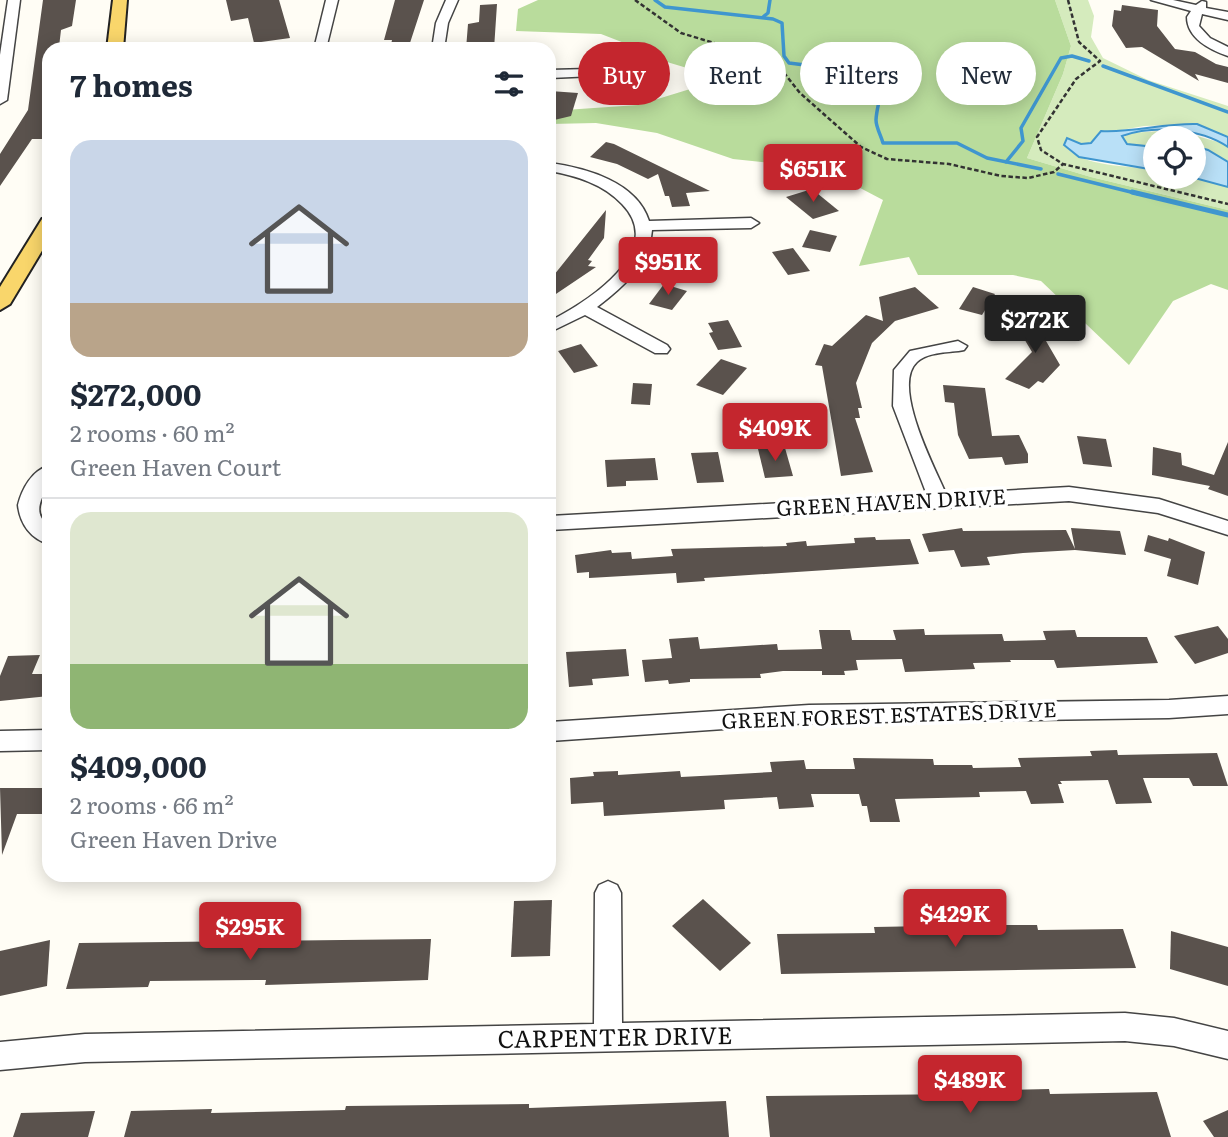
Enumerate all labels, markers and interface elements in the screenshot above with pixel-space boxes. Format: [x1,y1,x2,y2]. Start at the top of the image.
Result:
chip: Buy [578,42,670,105]
chip: Rent [684,42,786,105]
chip: Filters [800,42,922,105]
chip: New [936,42,1036,105]
text: 7 homes [70,62,193,106]
icon: filters [490,65,528,103]
map controls [1143,126,1206,189]
button: locate [1143,126,1206,189]
pin: $651K [764,144,862,204]
text: $651K [779,150,847,184]
icon: home [236,186,362,312]
pin: $951K [619,238,717,297]
text: $951K [635,243,701,277]
pin: $272K [986,296,1084,355]
text: $272K [1001,301,1069,335]
text: $272,000 [70,371,202,415]
pin: $409K [726,404,824,463]
text: $409K [738,409,812,443]
text: 2 rooms · 60 m² [70,415,235,449]
text: Green Haven Court [70,449,281,483]
street label: GREEN HAVEN DRIVE [775,479,1006,522]
icon: home [236,558,362,684]
street label: GREEN FOREST ESTATES DRIVE [721,692,1057,735]
text: $409,000 [70,743,207,787]
text: 2 rooms · 66 m² [70,787,234,821]
text: Green Haven Drive [70,821,277,855]
pin: $429K [906,890,1004,949]
text: $429K [919,895,991,929]
pin: $295K [201,902,299,962]
text: $295K [215,908,285,942]
street label: CARPENTER DRIVE [497,1016,733,1055]
pin: $489K [921,1056,1019,1115]
text: $489K [934,1061,1006,1095]

